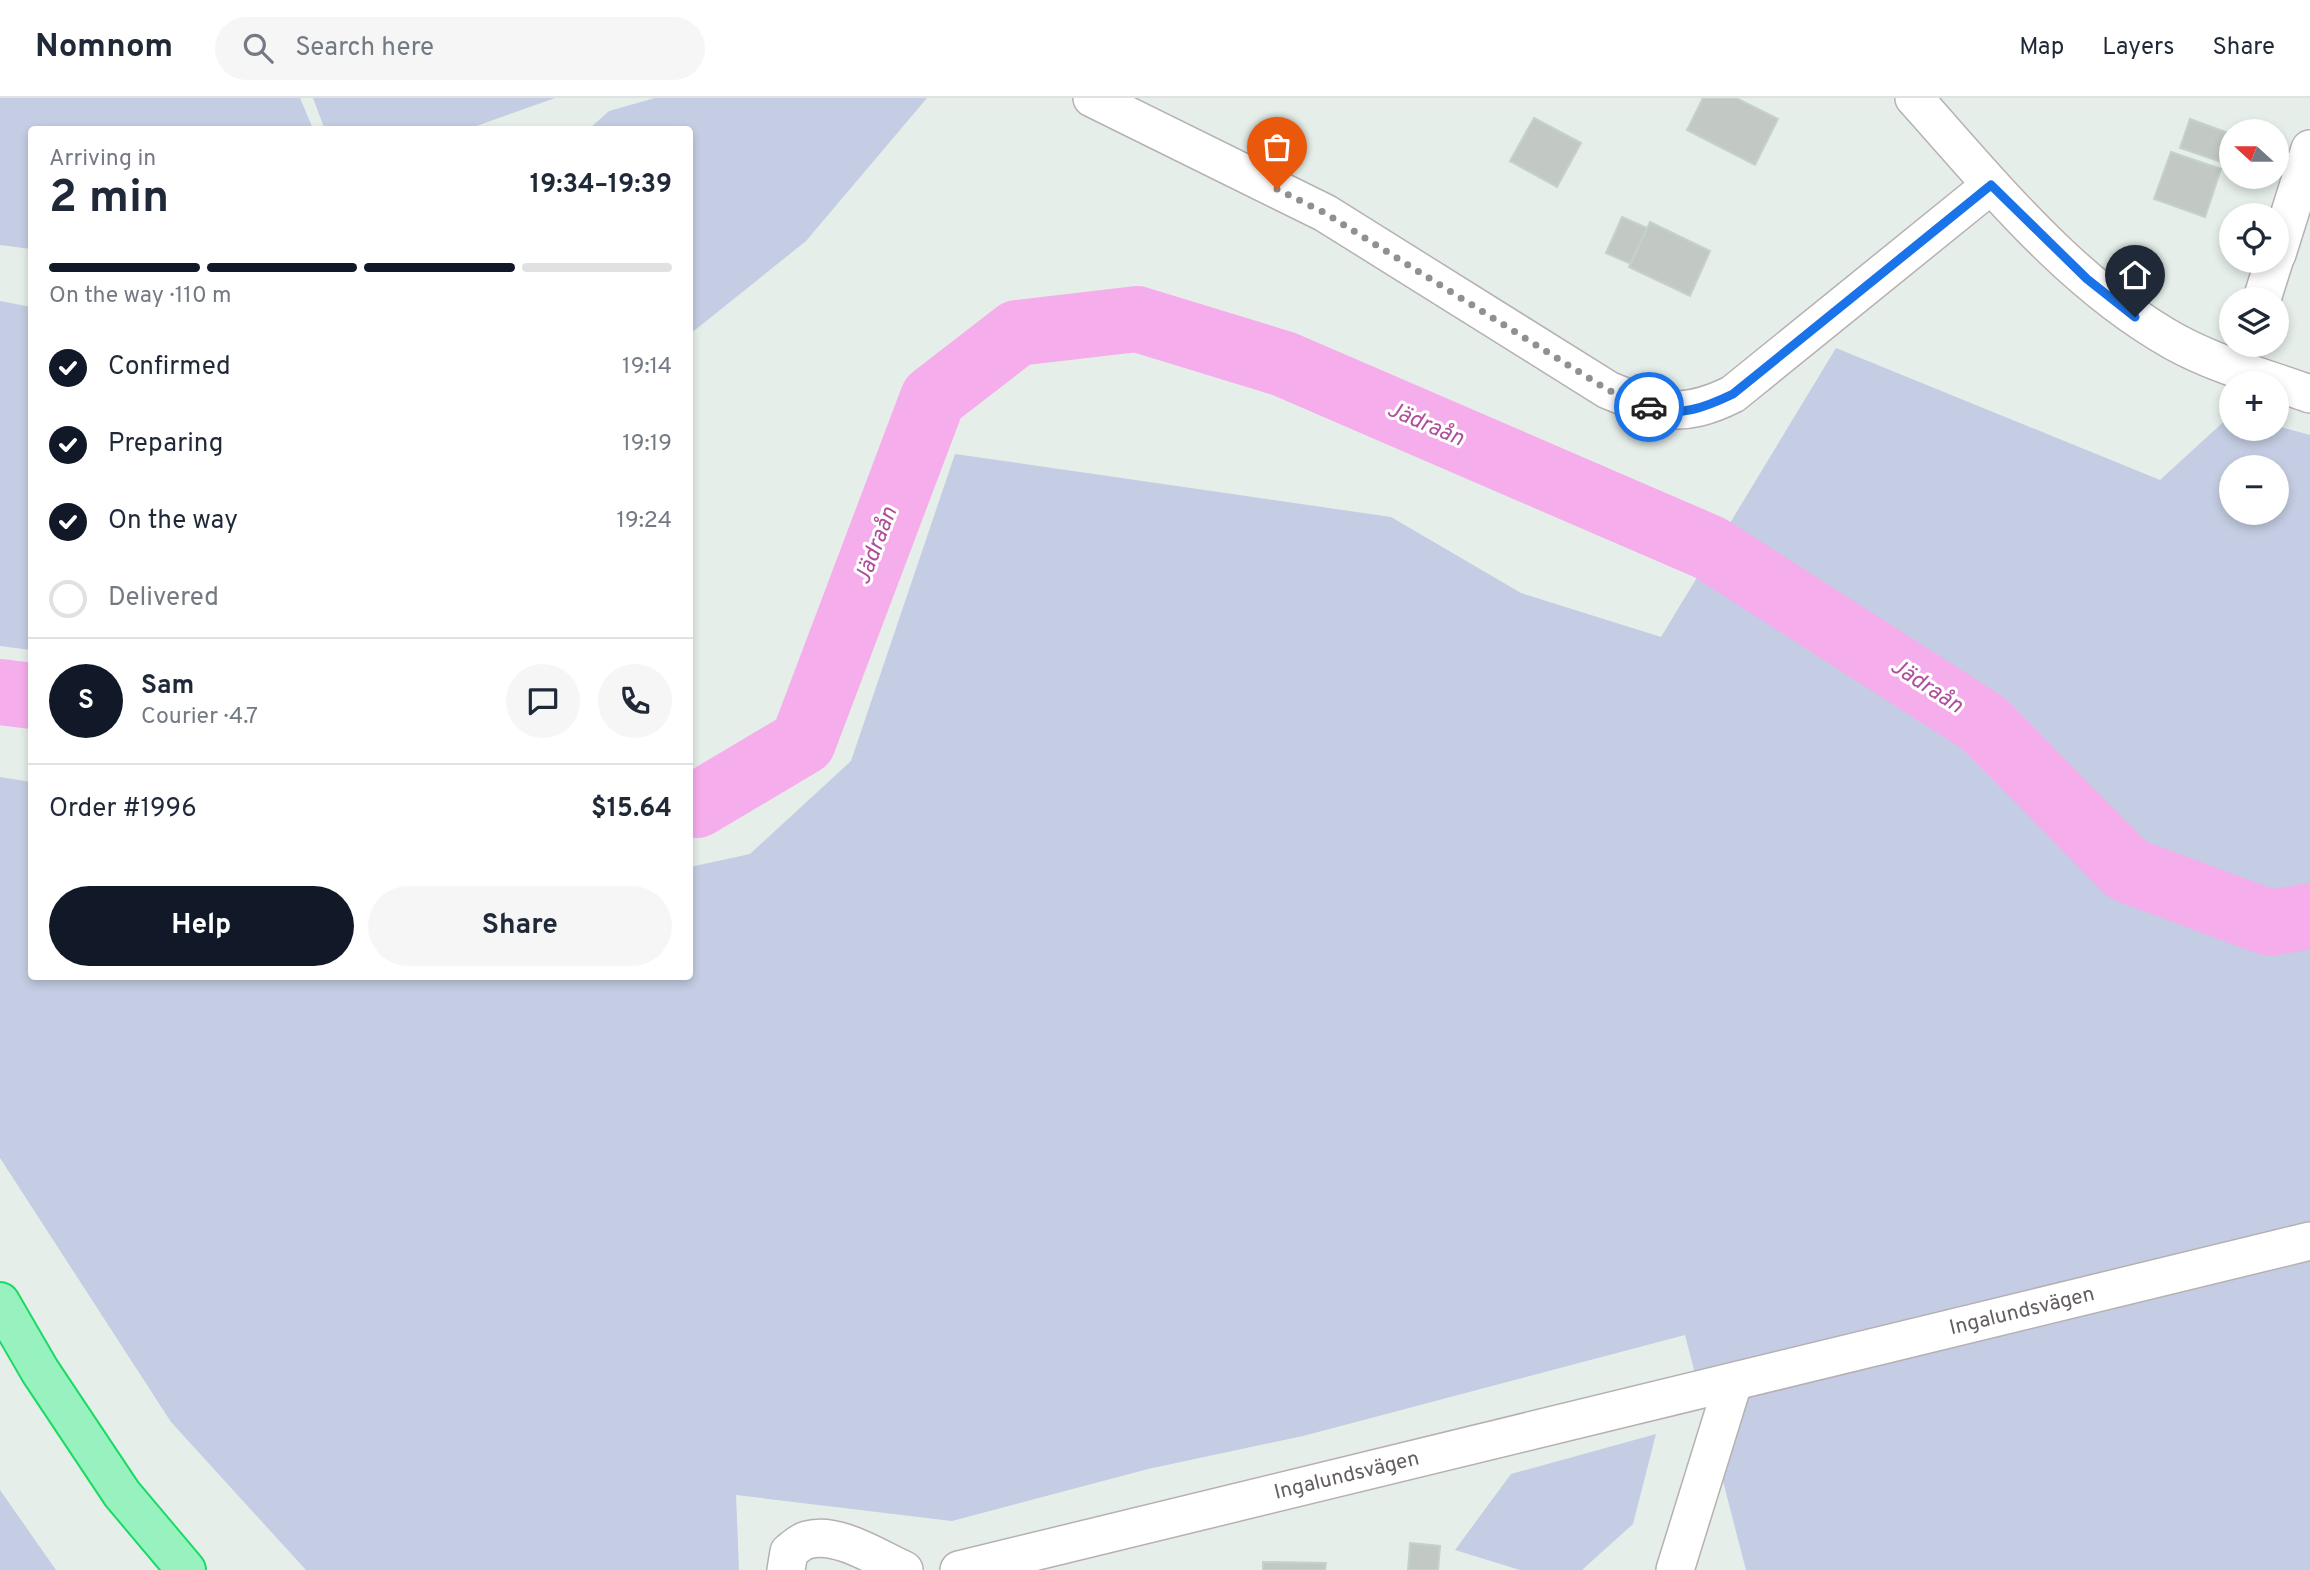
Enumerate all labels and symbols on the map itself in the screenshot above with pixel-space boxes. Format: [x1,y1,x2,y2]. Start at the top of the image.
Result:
pin [1247,117,1307,189]
north arrow [2219,119,2289,189]
pin [2105,245,2165,317]
courier [1614,372,1684,442]
water label: Jädraån [1382,396,1468,454]
water label: Jädraån [849,503,905,589]
water label: Jädraån [1884,653,1968,721]
street label: Ingalundsvägen [1947,1280,2097,1342]
street label: Ingalundsvägen [1271,1445,1422,1506]

